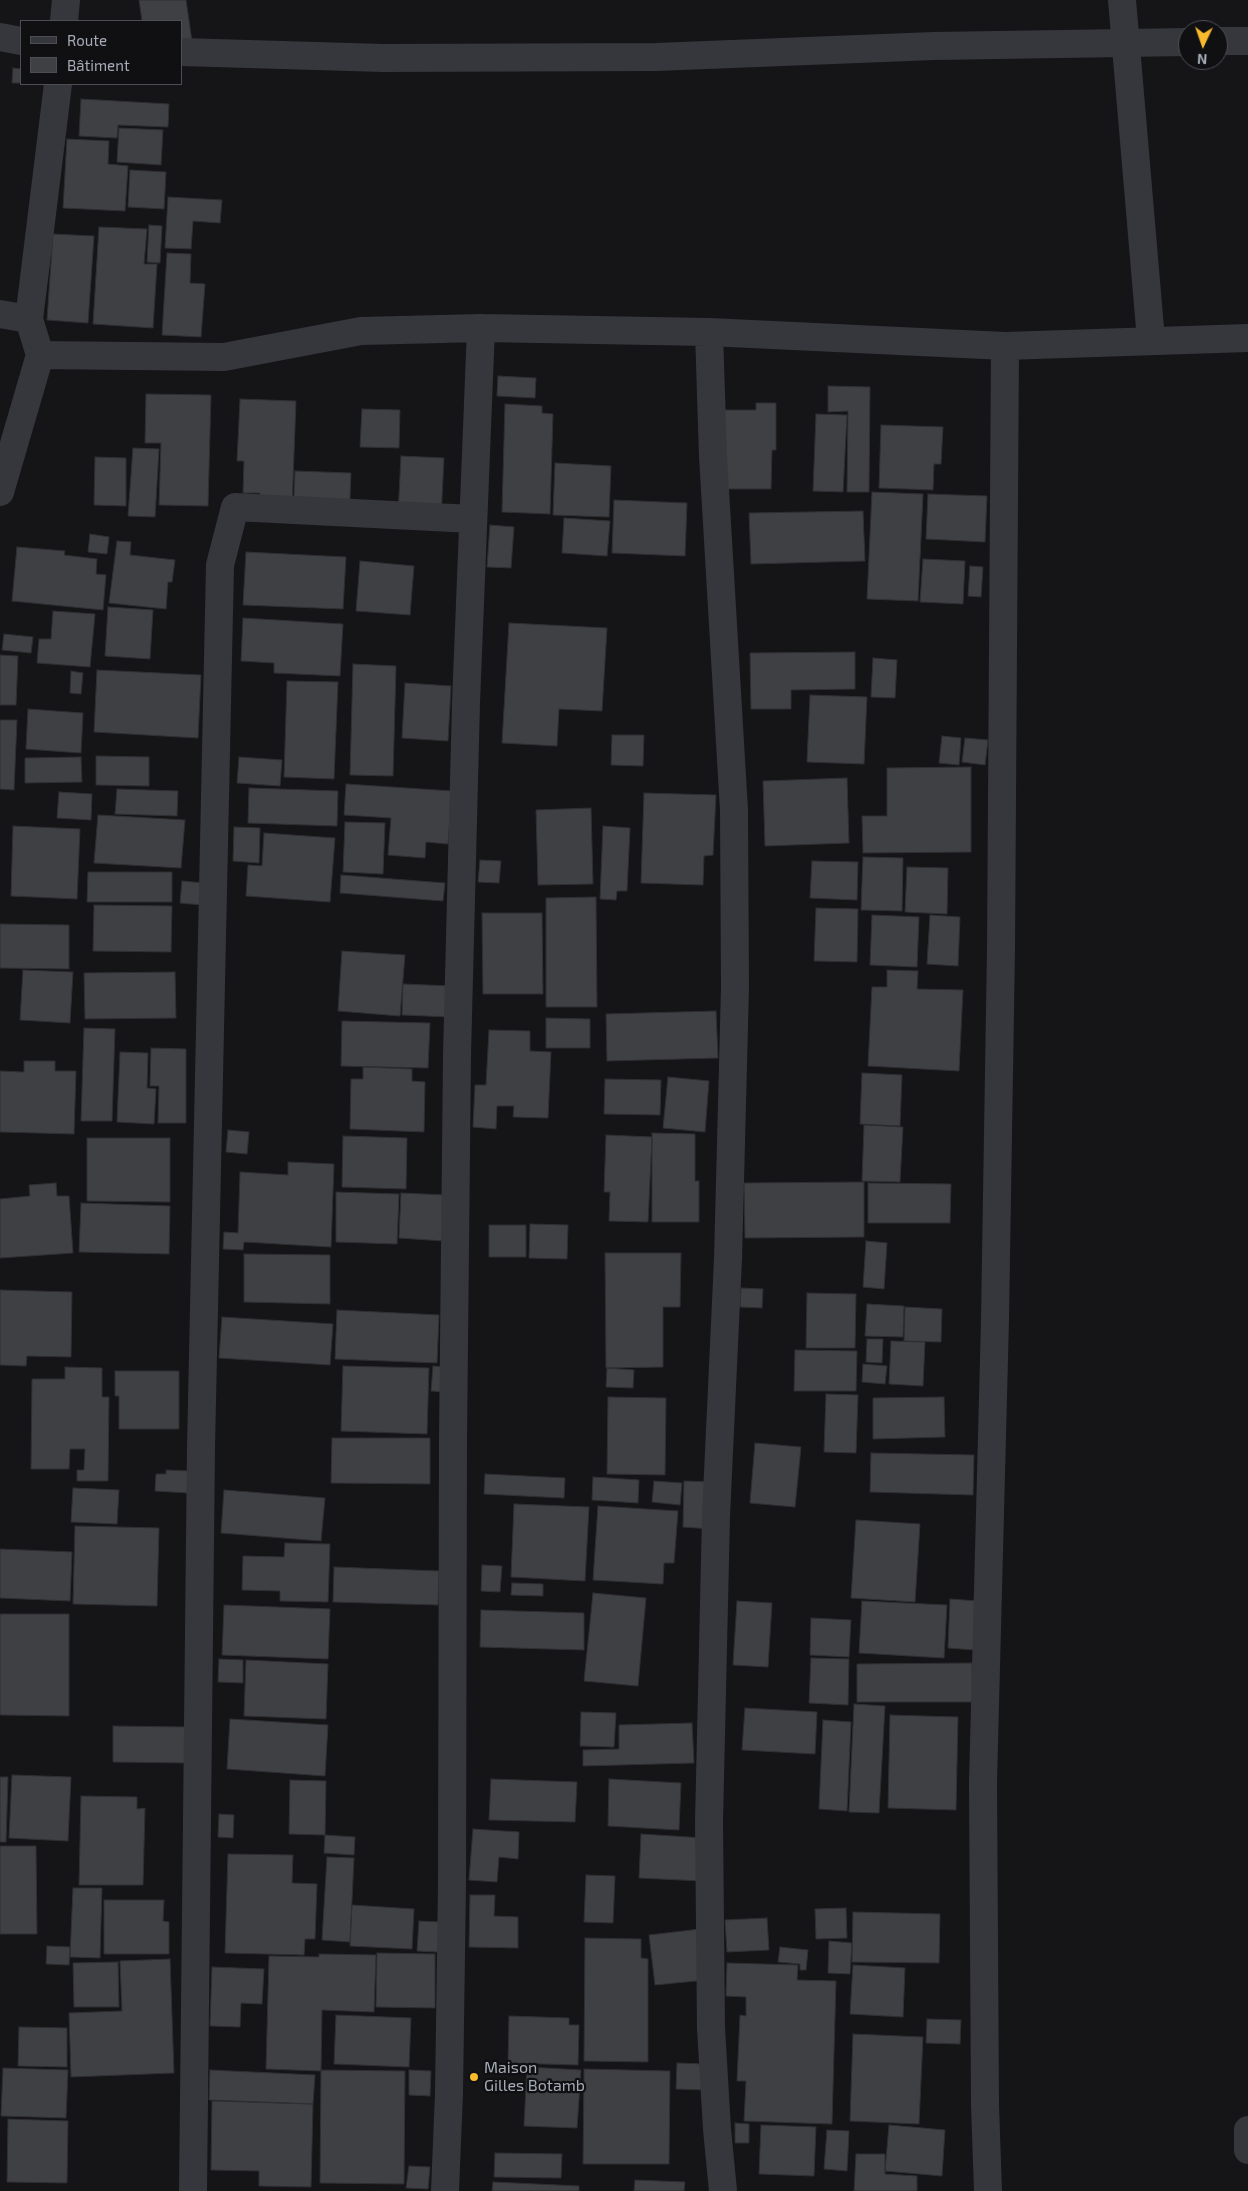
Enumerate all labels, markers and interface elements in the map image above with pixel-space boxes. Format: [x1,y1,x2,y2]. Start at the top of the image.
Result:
legend [20,20,182,85]
north arrow [1178,20,1228,70]
text: Route [67,31,107,49]
text: N [1197,51,1208,68]
text: Bâtiment [67,56,130,74]
place label: Maison Gilles Botamb [484,2058,585,2096]
marker: Maison Gilles Botamb [468,2071,480,2083]

